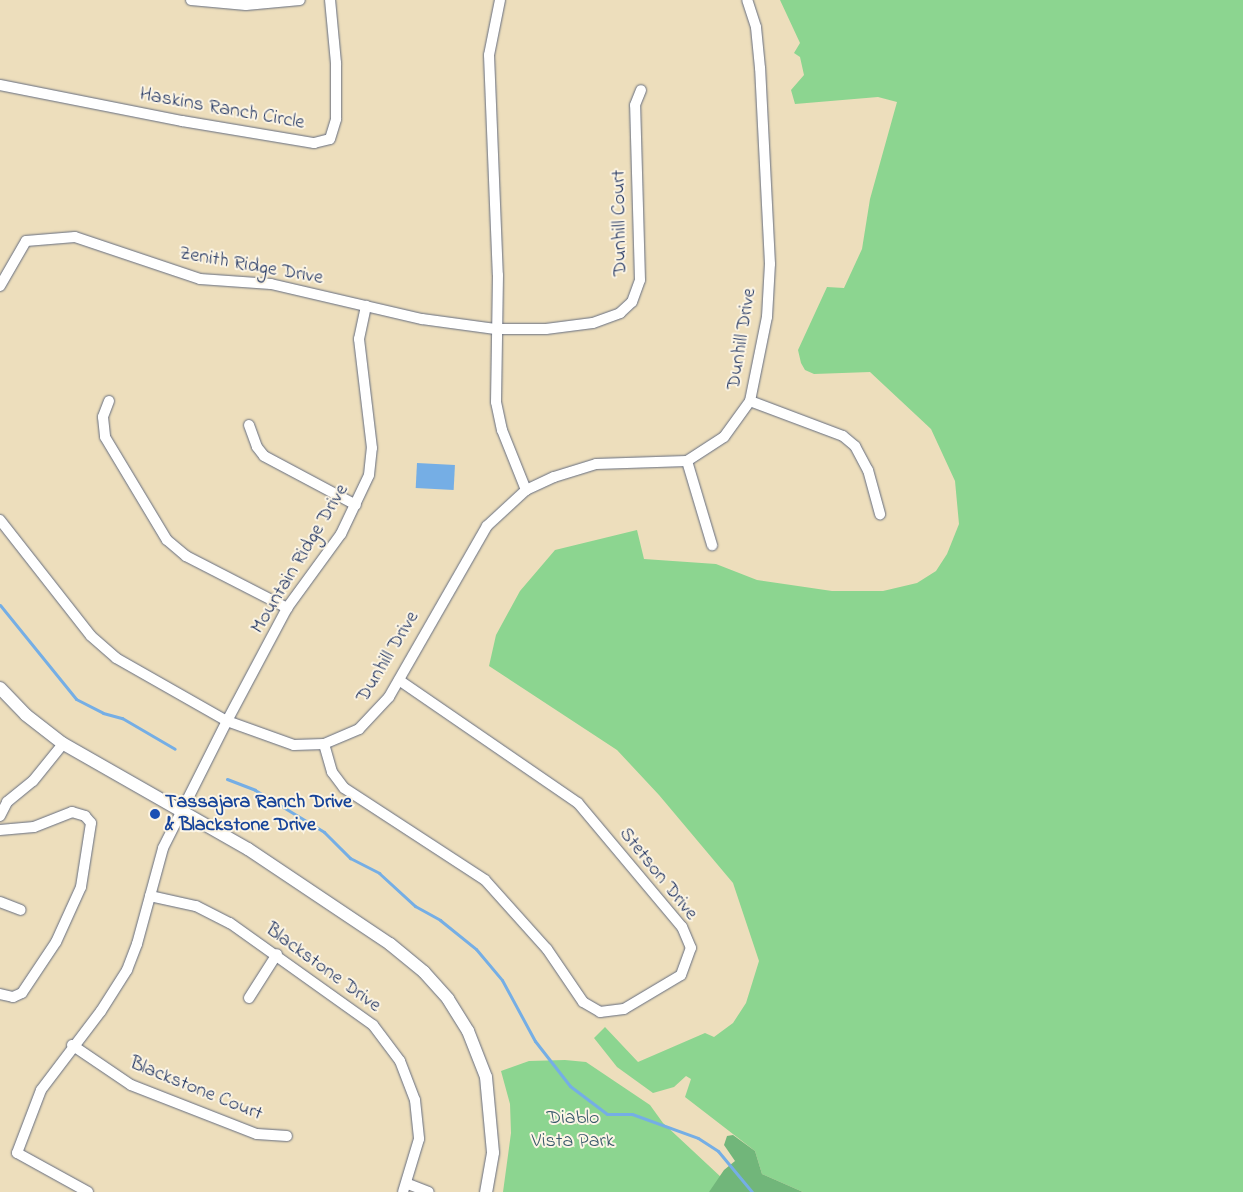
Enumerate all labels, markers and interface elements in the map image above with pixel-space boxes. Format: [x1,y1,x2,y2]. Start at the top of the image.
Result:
street label: Haskins Ranch Circle [138,83,306,135]
street label: Dunhill Court [607,170,633,276]
street label: Zenith Ridge Drive [177,242,325,290]
street label: Dunhill Drive [722,287,762,391]
street label: Mountain Ridge Drive [246,480,354,638]
street label: Dunhill Drive [351,607,425,707]
place label: Tassajara Ranch Drive & Blackstone Drive [165,790,352,837]
marker: Tassajara Ranch Drive & Blackstone Drive [149,808,161,820]
street label: Stetson Drive [613,823,703,925]
street label: Blackstone Drive [261,918,385,1018]
street label: Blackstone Court [126,1051,266,1127]
park label: Diablo Vista Park [532,1106,614,1153]

